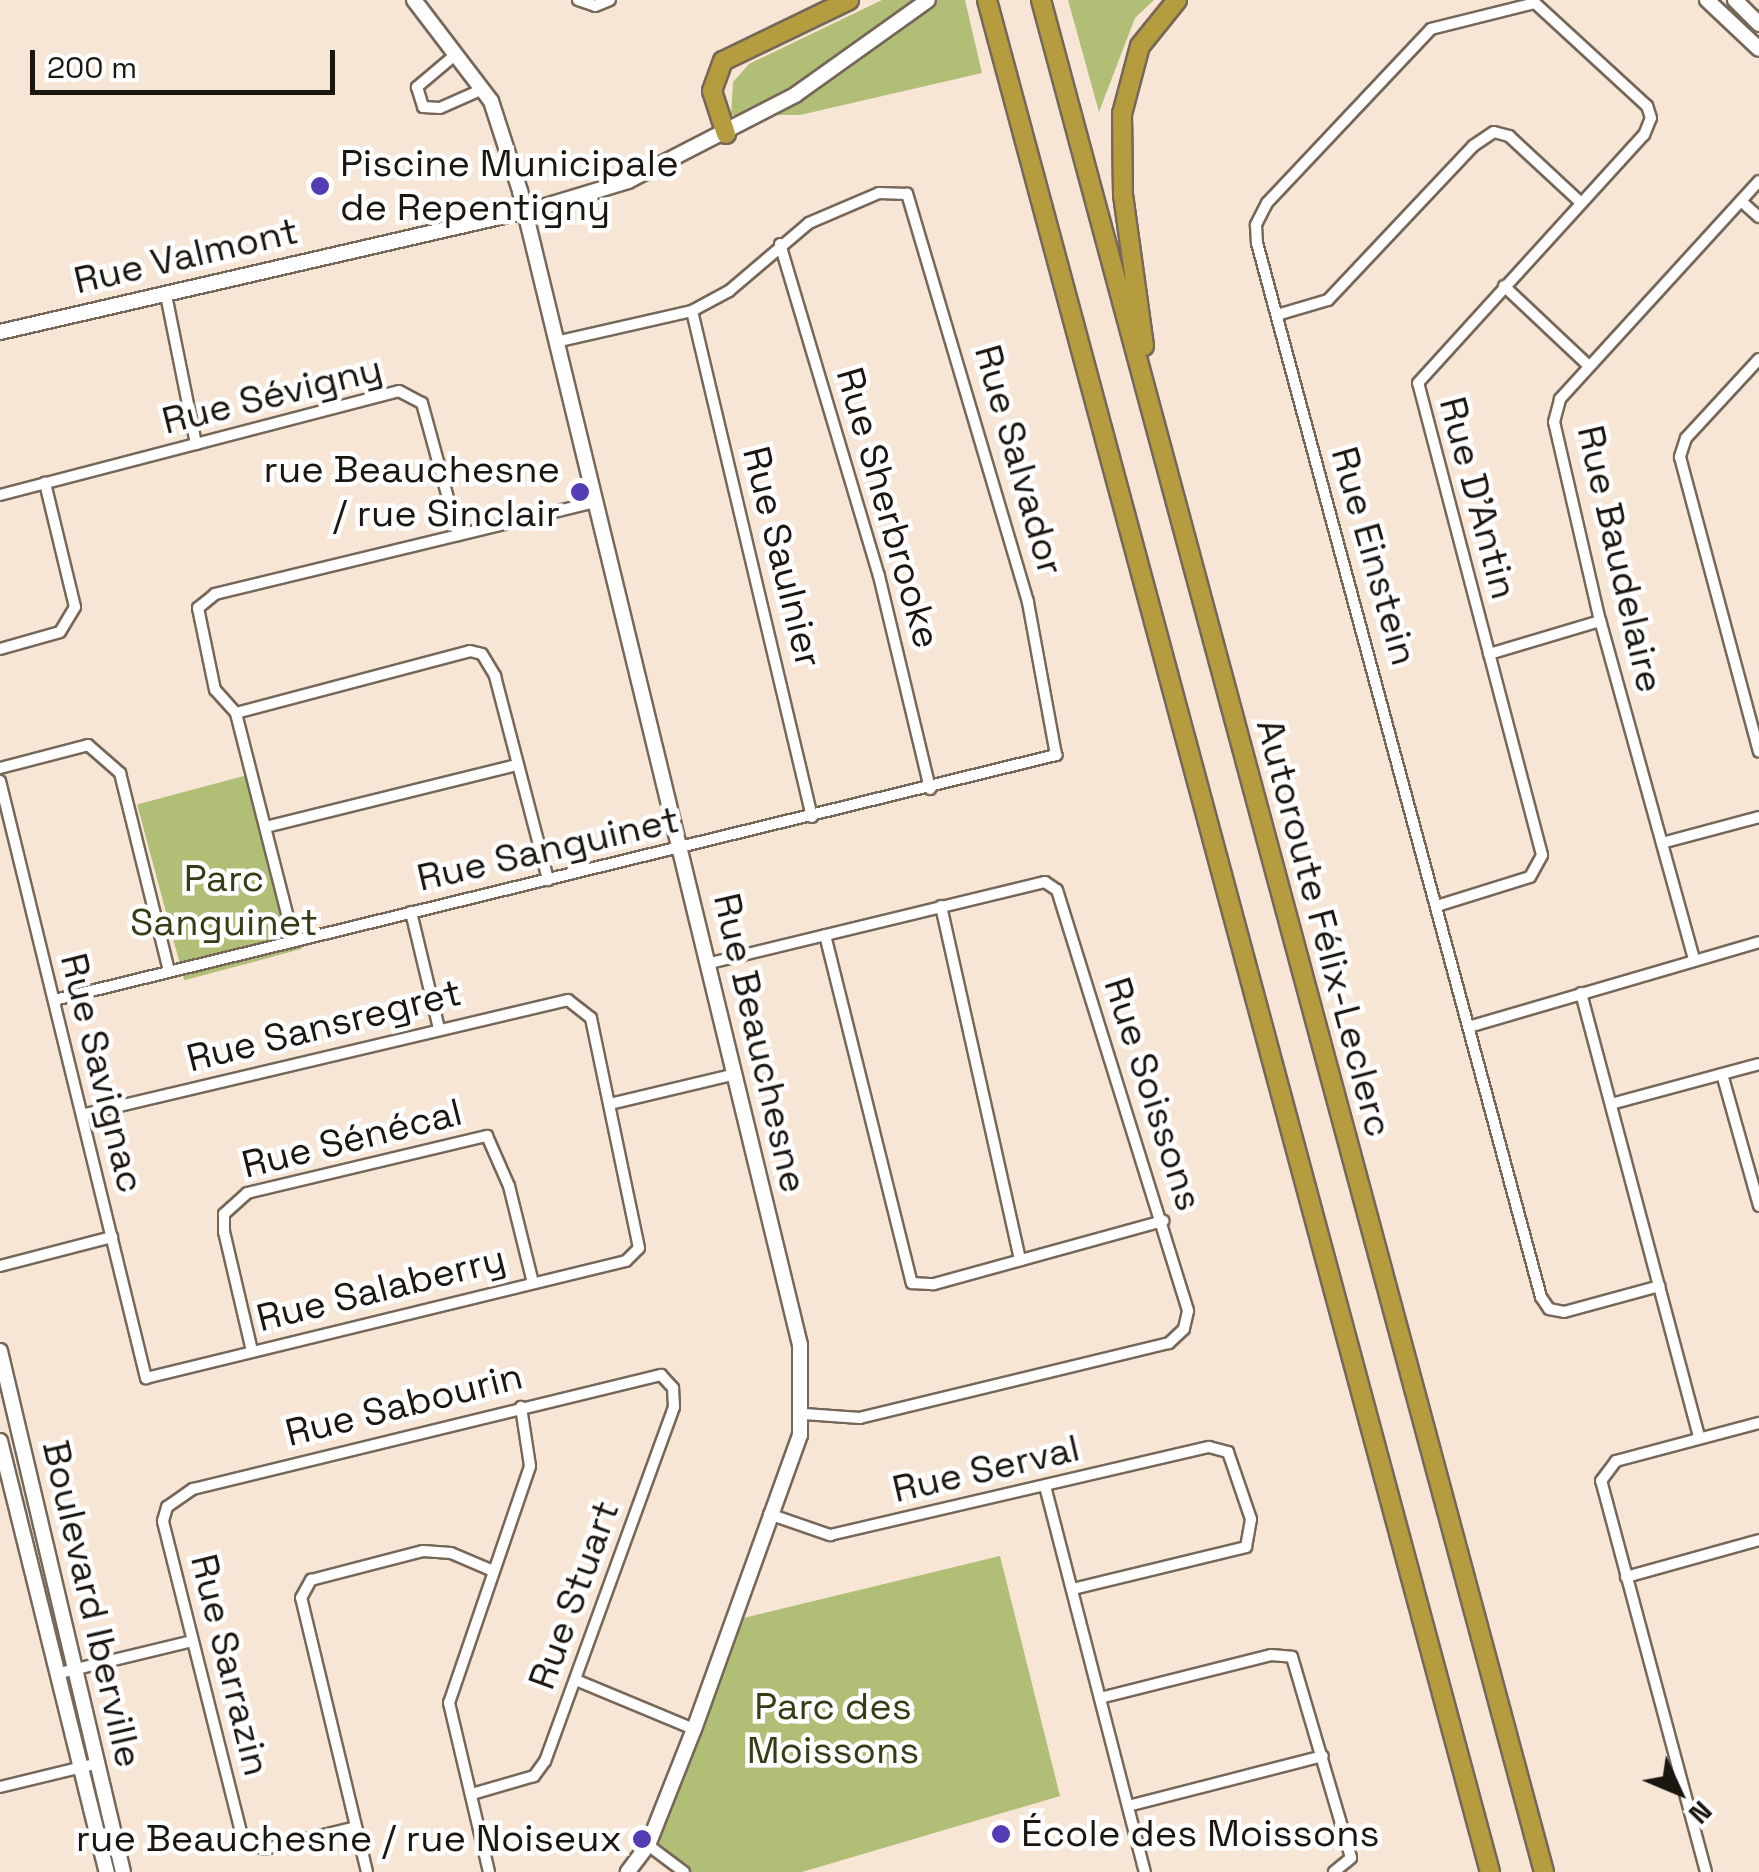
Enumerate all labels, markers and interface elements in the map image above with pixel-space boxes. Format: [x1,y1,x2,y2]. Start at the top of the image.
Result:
scale bar [35,30,340,92]
text: 200 m [47,48,137,87]
place label: Piscine Municipale de Repentigny [340,141,679,230]
marker: Piscine Municipale de Repentigny [309,175,331,197]
street label: Rue Valmont [69,208,303,304]
street label: Rue Salvador [964,340,1074,580]
street label: Rue Sévigny [157,346,387,444]
street label: Rue Sherbrooke [826,362,950,654]
street label: Rue D'Antin [1429,392,1527,604]
street label: Rue Baudelaire [1567,421,1673,697]
street label: Rue Saulnier [733,442,831,672]
street label: Rue Einstein [1321,442,1427,670]
place label: rue Beauchesne / rue Sinclair [264,447,560,536]
marker: rue Beauchesne / rue Sinclair [569,481,591,503]
street label: Autoroute Félix-Leclerc [1246,714,1402,1142]
street label: Rue Sanguinet [413,797,683,901]
park label: Parc Sanguinet [130,856,318,946]
street label: Rue Beauchesne [703,889,817,1197]
street label: Rue Savignac [50,949,154,1197]
street label: Rue Sansregret [182,970,466,1082]
street label: Rue Soissons [1094,972,1212,1216]
street label: Rue Sénécal [237,1090,467,1188]
street label: Rue Salaberry [252,1236,510,1342]
street label: Rue Sabourin [281,1354,527,1456]
street label: Rue Serval [888,1425,1084,1513]
street label: Boulevard Iberville [32,1436,152,1772]
street label: Rue Stuart [519,1495,629,1695]
street label: Rue Sarrazin [180,1549,280,1781]
park label: Parc des Moissons [747,1684,919,1774]
north arrow [1629,1742,1729,1842]
text: N [1681,1794,1720,1832]
place label: École des Moissons [1021,1811,1379,1857]
place label: rue Beauchesne / rue Noiseux [76,1816,622,1862]
marker: École des Moissons [990,1823,1012,1845]
marker: rue Beauchesne / rue Noiseux [631,1828,653,1850]

